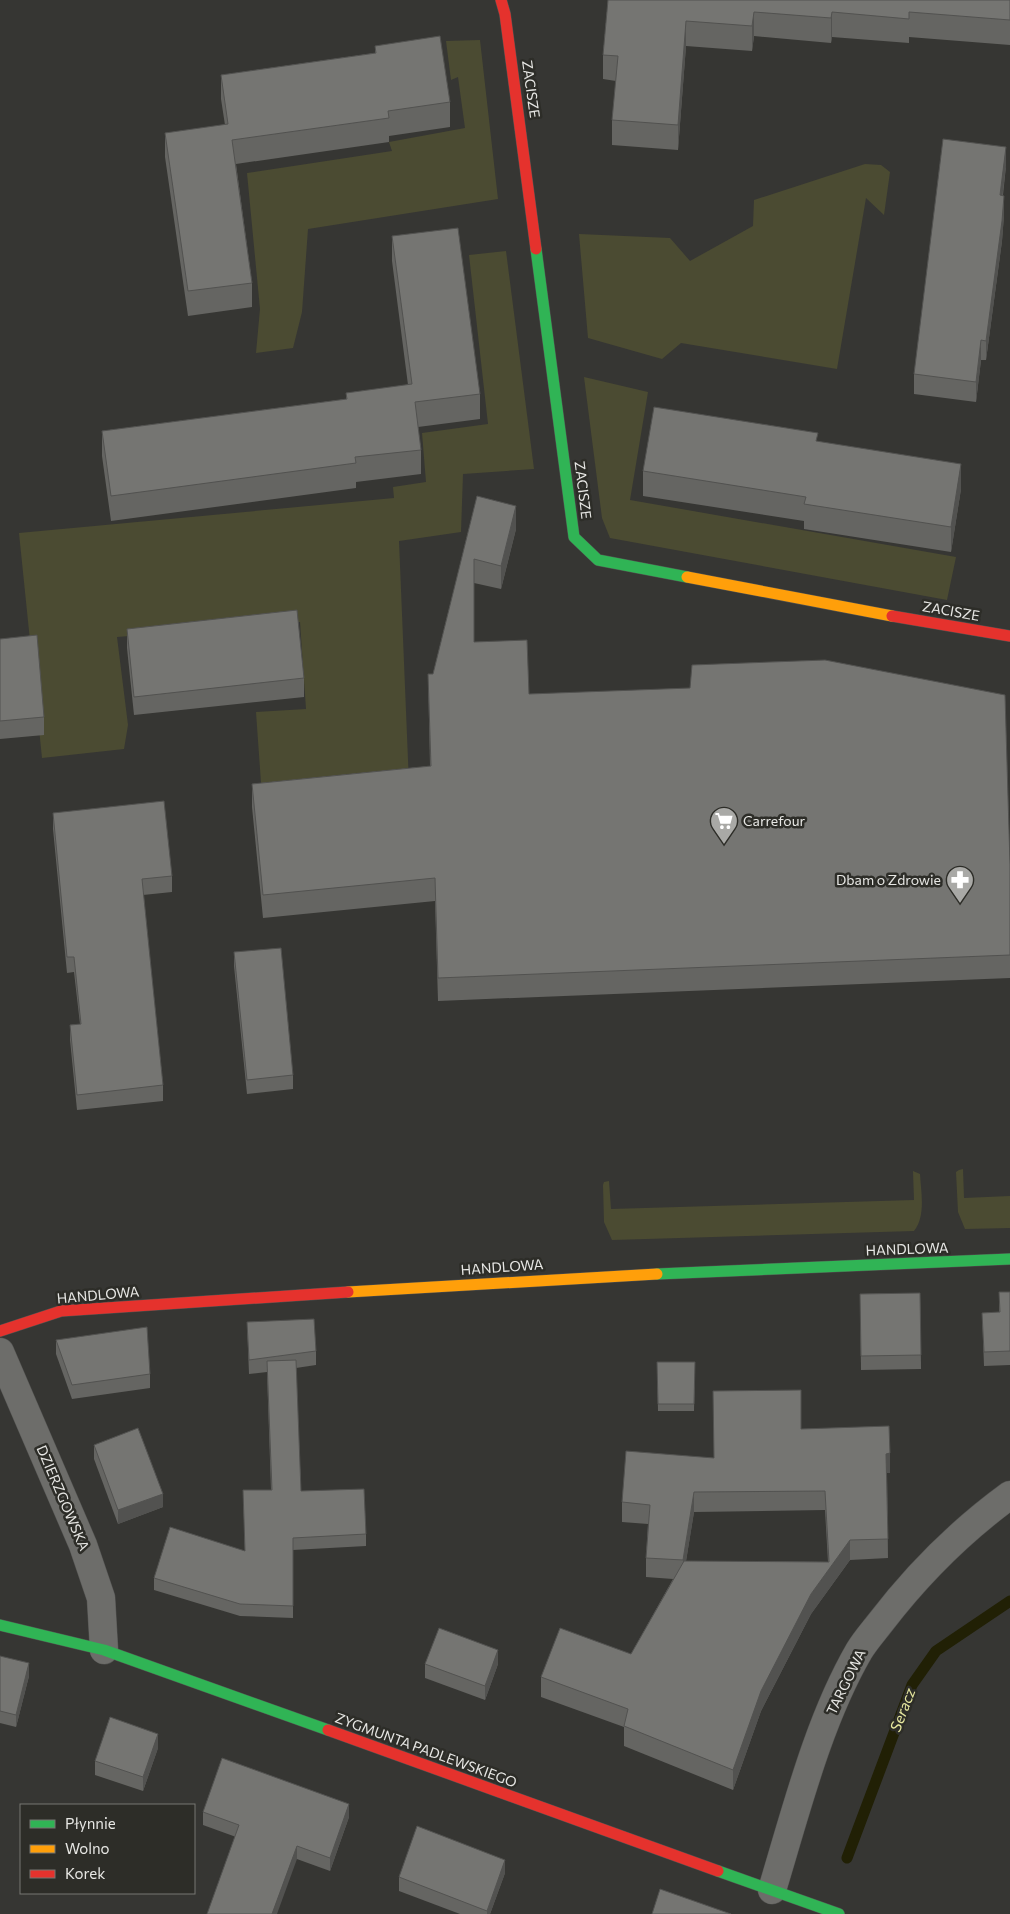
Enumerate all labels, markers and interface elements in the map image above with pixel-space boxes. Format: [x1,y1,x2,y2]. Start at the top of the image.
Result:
street label: ZACISZE [519,59,544,119]
street label: ZACISZE [572,460,595,520]
street label: ZACISZE [921,597,981,624]
supermarket icon: Carrefour [709,806,739,845]
place label: Carrefour [743,812,806,829]
pharmacy icon: Dbam o Zdrowie [945,865,975,904]
place label: Dbam o Zdrowie [836,871,941,888]
street label: HANDLOWA [865,1239,949,1258]
street label: HANDLOWA [460,1255,544,1278]
street label: HANDLOWA [56,1282,140,1307]
street label: DZIERZGOWSKA [34,1443,93,1553]
street label: TARGOWA [822,1646,869,1717]
water label: Seracz [886,1685,919,1734]
street label: ZYGMUNTA PADLEWSKIEGO [333,1709,519,1790]
legend [20,1804,195,1894]
text: Płynnie [65,1814,116,1832]
text: Wolno [65,1839,110,1857]
text: Korek [65,1864,105,1882]

